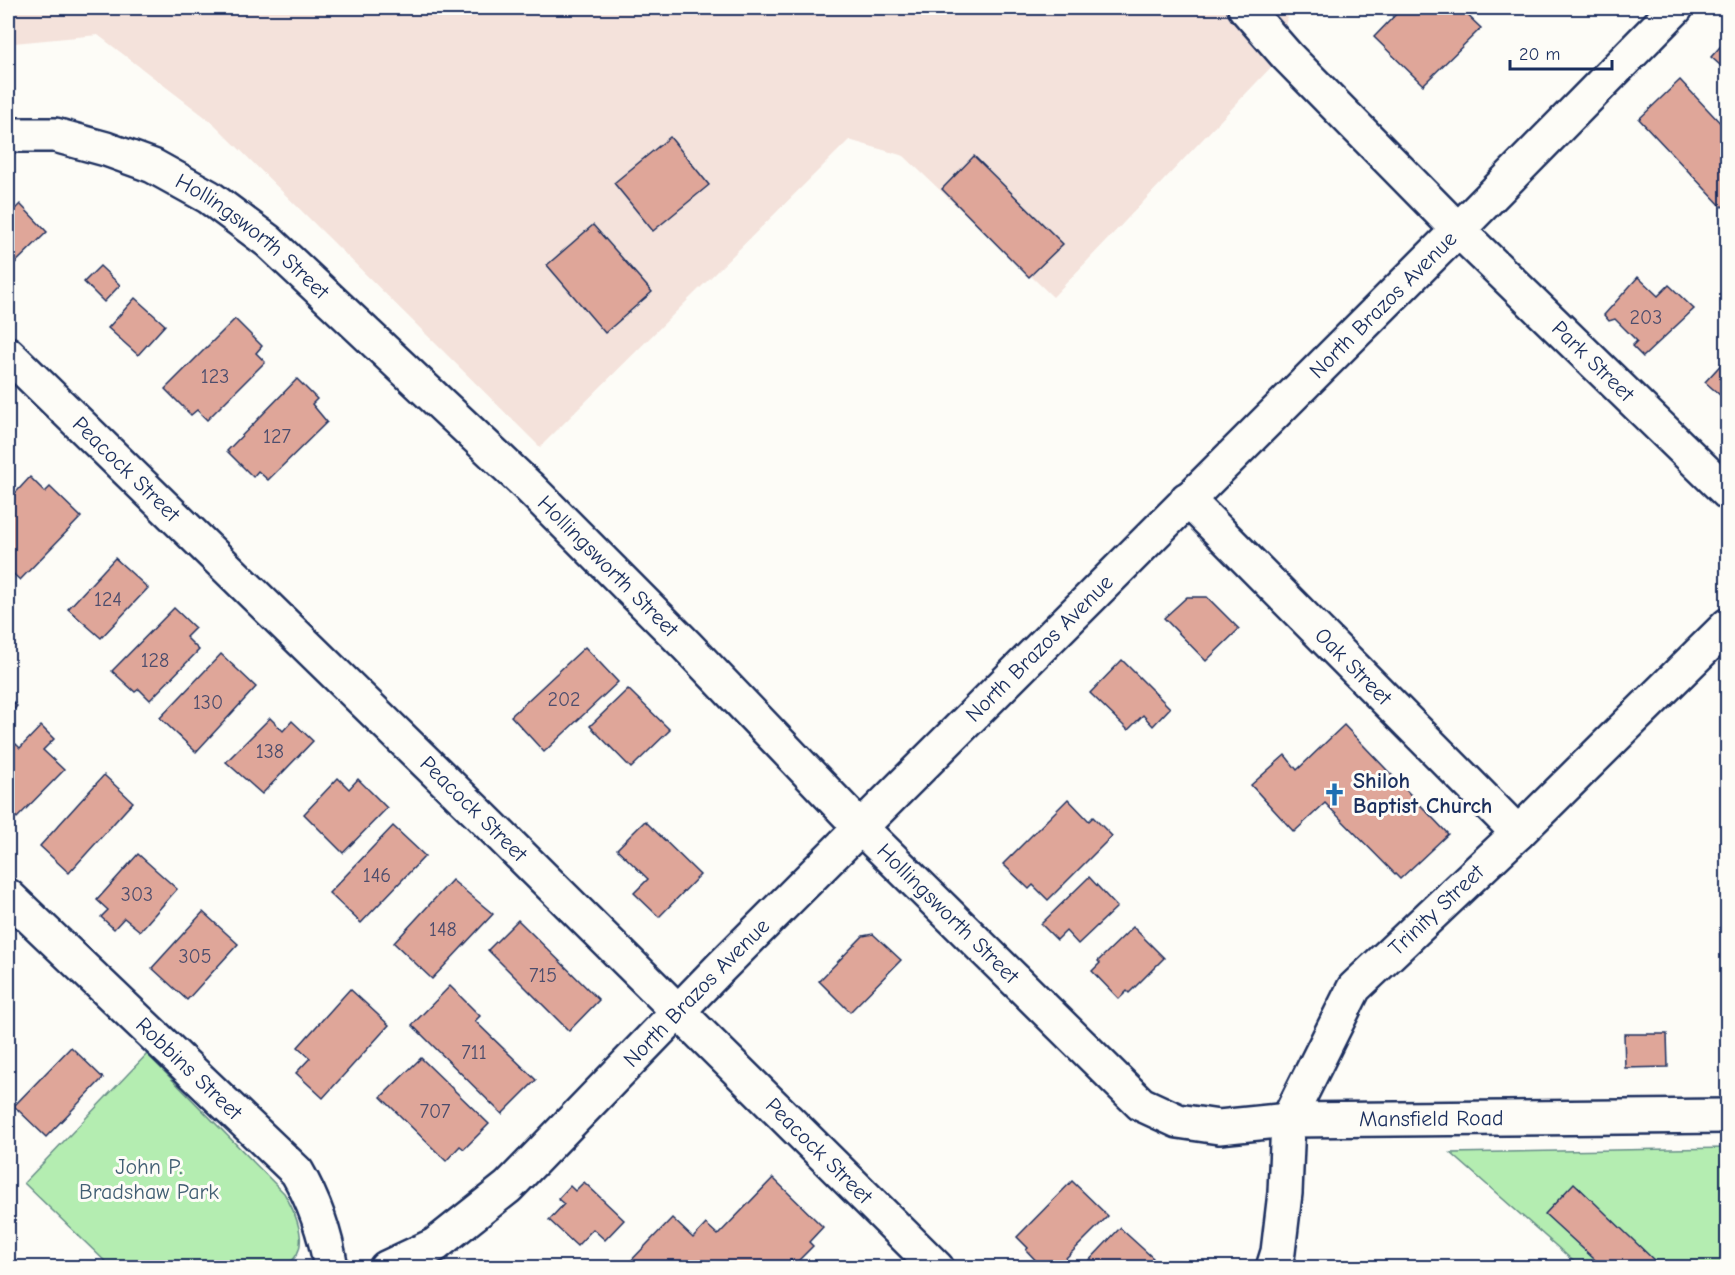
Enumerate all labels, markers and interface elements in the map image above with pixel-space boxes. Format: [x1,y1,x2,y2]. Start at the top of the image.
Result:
scale bar [1510,33,1612,71]
text: 20 m [1519,44,1560,65]
street label: Hollingsworth Street [171,168,335,305]
street label: North Brazos Avenue [1304,226,1462,384]
house number: 203 [1630,306,1662,329]
street label: Park Street [1546,316,1640,408]
house number: 123 [201,365,229,388]
street label: Peacock Street [67,411,186,528]
house number: 127 [263,425,291,448]
street label: Hollingsworth Street [532,490,684,643]
street label: North Brazos Avenue [960,569,1119,728]
house number: 124 [94,588,122,611]
street label: Oak Street [1309,622,1398,711]
house number: 128 [141,649,169,672]
house number: 202 [547,688,581,711]
house number: 130 [193,691,223,714]
house number: 138 [256,740,284,763]
street label: Peacock Street [415,751,533,868]
place label: Shiloh Baptist Church [1353,768,1492,819]
church icon: Shiloh Baptist Church [1322,781,1348,807]
street label: Hollingsworth Street [871,838,1025,990]
street label: Trinity Street [1383,859,1490,961]
house number: 146 [363,864,391,887]
house number: 303 [121,883,153,906]
street label: North Brazos Avenue [618,913,775,1073]
house number: 148 [429,918,457,941]
house number: 305 [178,945,212,968]
house number: 715 [529,964,557,987]
street label: Robbins Street [130,1012,248,1126]
house number: 711 [461,1041,487,1064]
street label: Peacock Street [760,1093,878,1210]
house number: 707 [419,1100,451,1123]
street label: Mansfield Road [1359,1105,1504,1132]
park label: John P. Bradshaw Park [79,1154,219,1205]

